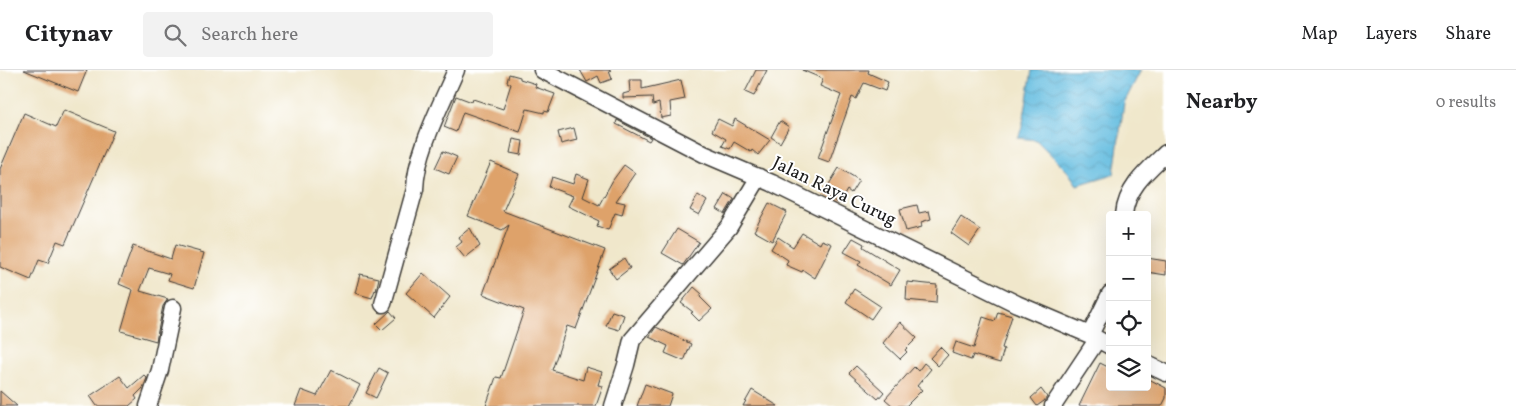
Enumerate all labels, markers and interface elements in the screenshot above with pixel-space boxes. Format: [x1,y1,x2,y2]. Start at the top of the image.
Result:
search box [143,12,493,57]
text: Citynav [25,18,113,52]
icon: search [161,21,189,49]
text: Search here [201,22,298,48]
text: Map [1301,22,1337,47]
text: Layers [1365,22,1417,47]
text: Share [1445,22,1491,47]
text: Nearby [1186,88,1257,117]
text: 0 results [1436,92,1496,114]
street label: Jalan Raya Curug [768,151,900,233]
map controls [1106,211,1151,391]
button: + [1106,211,1151,256]
button: − [1106,256,1151,301]
button: locate [1106,301,1151,346]
button: layers [1106,346,1151,391]

